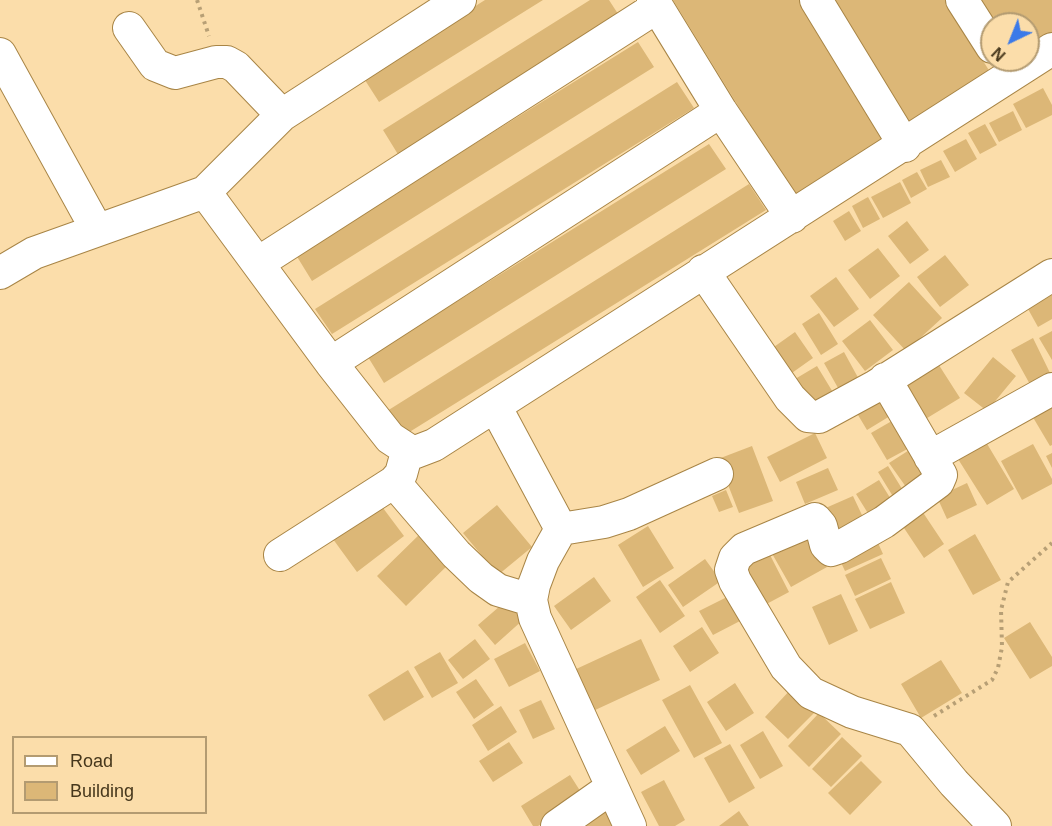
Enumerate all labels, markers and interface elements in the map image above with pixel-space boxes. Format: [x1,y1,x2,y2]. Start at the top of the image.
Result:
north arrow [980,12,1040,72]
text: N [989,44,1009,64]
legend [12,736,207,814]
text: Road [70,751,113,771]
text: Building [70,781,134,801]

